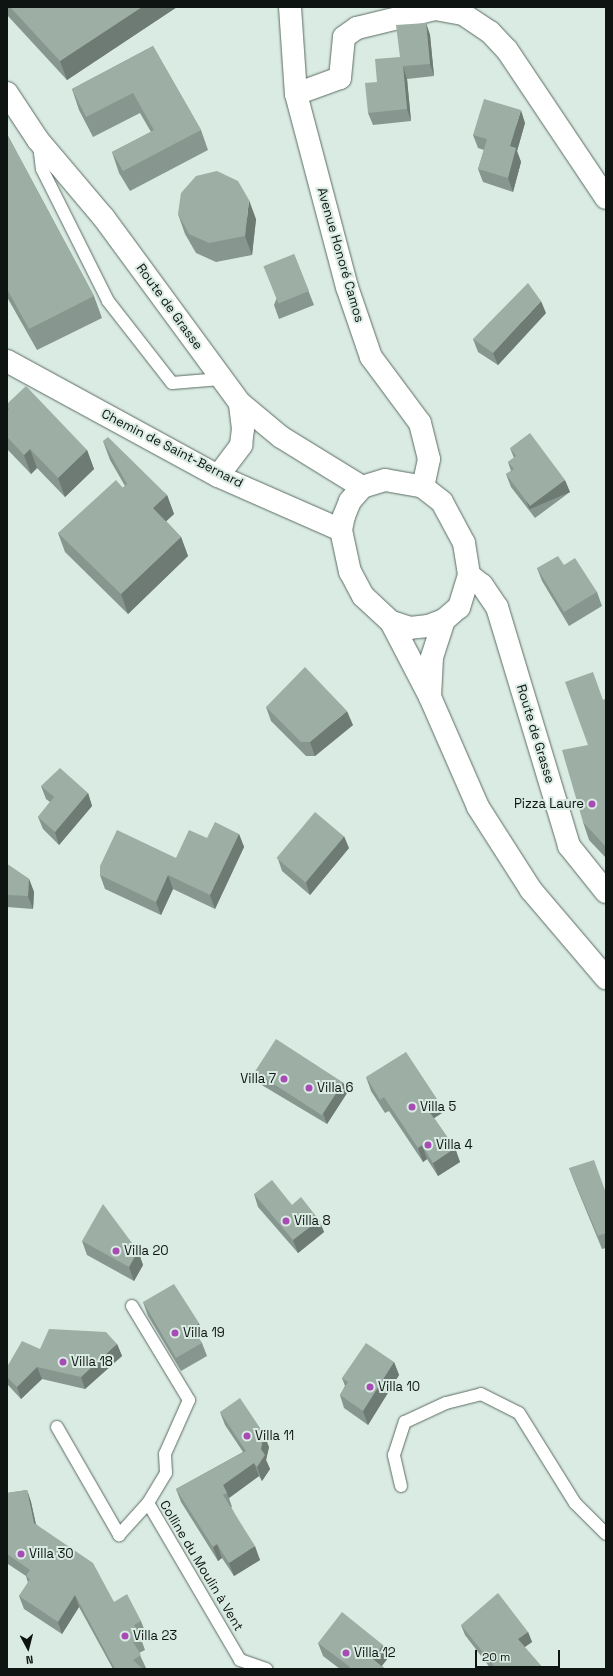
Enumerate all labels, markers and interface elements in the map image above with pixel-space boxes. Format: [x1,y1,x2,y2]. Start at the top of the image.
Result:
street label: Avenue Honoré Camos [313,186,367,324]
street label: Route de Grasse [133,261,205,353]
street label: Chemin de Saint-Bernard [99,406,245,492]
street label: Route de Grasse [513,683,557,785]
place label: Pizza Laure [514,796,584,812]
marker: Pizza Laure [587,799,597,809]
place label: Villa 7 [240,1071,276,1087]
marker: Villa 7 [279,1074,289,1084]
place label: Villa 6 [317,1080,353,1096]
marker: Villa 6 [304,1083,314,1093]
place label: Villa 5 [420,1099,456,1115]
marker: Villa 5 [407,1102,417,1112]
place label: Villa 4 [436,1137,473,1153]
marker: Villa 4 [423,1140,433,1150]
place label: Villa 8 [294,1213,331,1229]
marker: Villa 8 [281,1216,291,1226]
place label: Villa 20 [124,1243,169,1259]
marker: Villa 20 [111,1246,121,1256]
place label: Villa 19 [183,1325,225,1341]
marker: Villa 19 [170,1328,180,1338]
place label: Villa 18 [71,1354,113,1370]
marker: Villa 18 [58,1357,68,1367]
place label: Villa 10 [378,1379,420,1395]
marker: Villa 10 [365,1382,375,1392]
place label: Villa 11 [255,1428,294,1444]
marker: Villa 11 [242,1431,252,1441]
street label: Colline du Moulin à Vent [156,1498,246,1634]
place label: Villa 30 [29,1546,74,1562]
marker: Villa 30 [16,1549,26,1559]
north arrow [8,1628,48,1668]
place label: Villa 23 [133,1628,177,1644]
marker: Villa 23 [120,1631,130,1641]
scale bar [477,1642,562,1668]
place label: Villa 12 [354,1645,396,1661]
marker: Villa 12 [341,1648,351,1658]
text: 20 m [482,1649,510,1665]
text: N [25,1653,34,1667]

